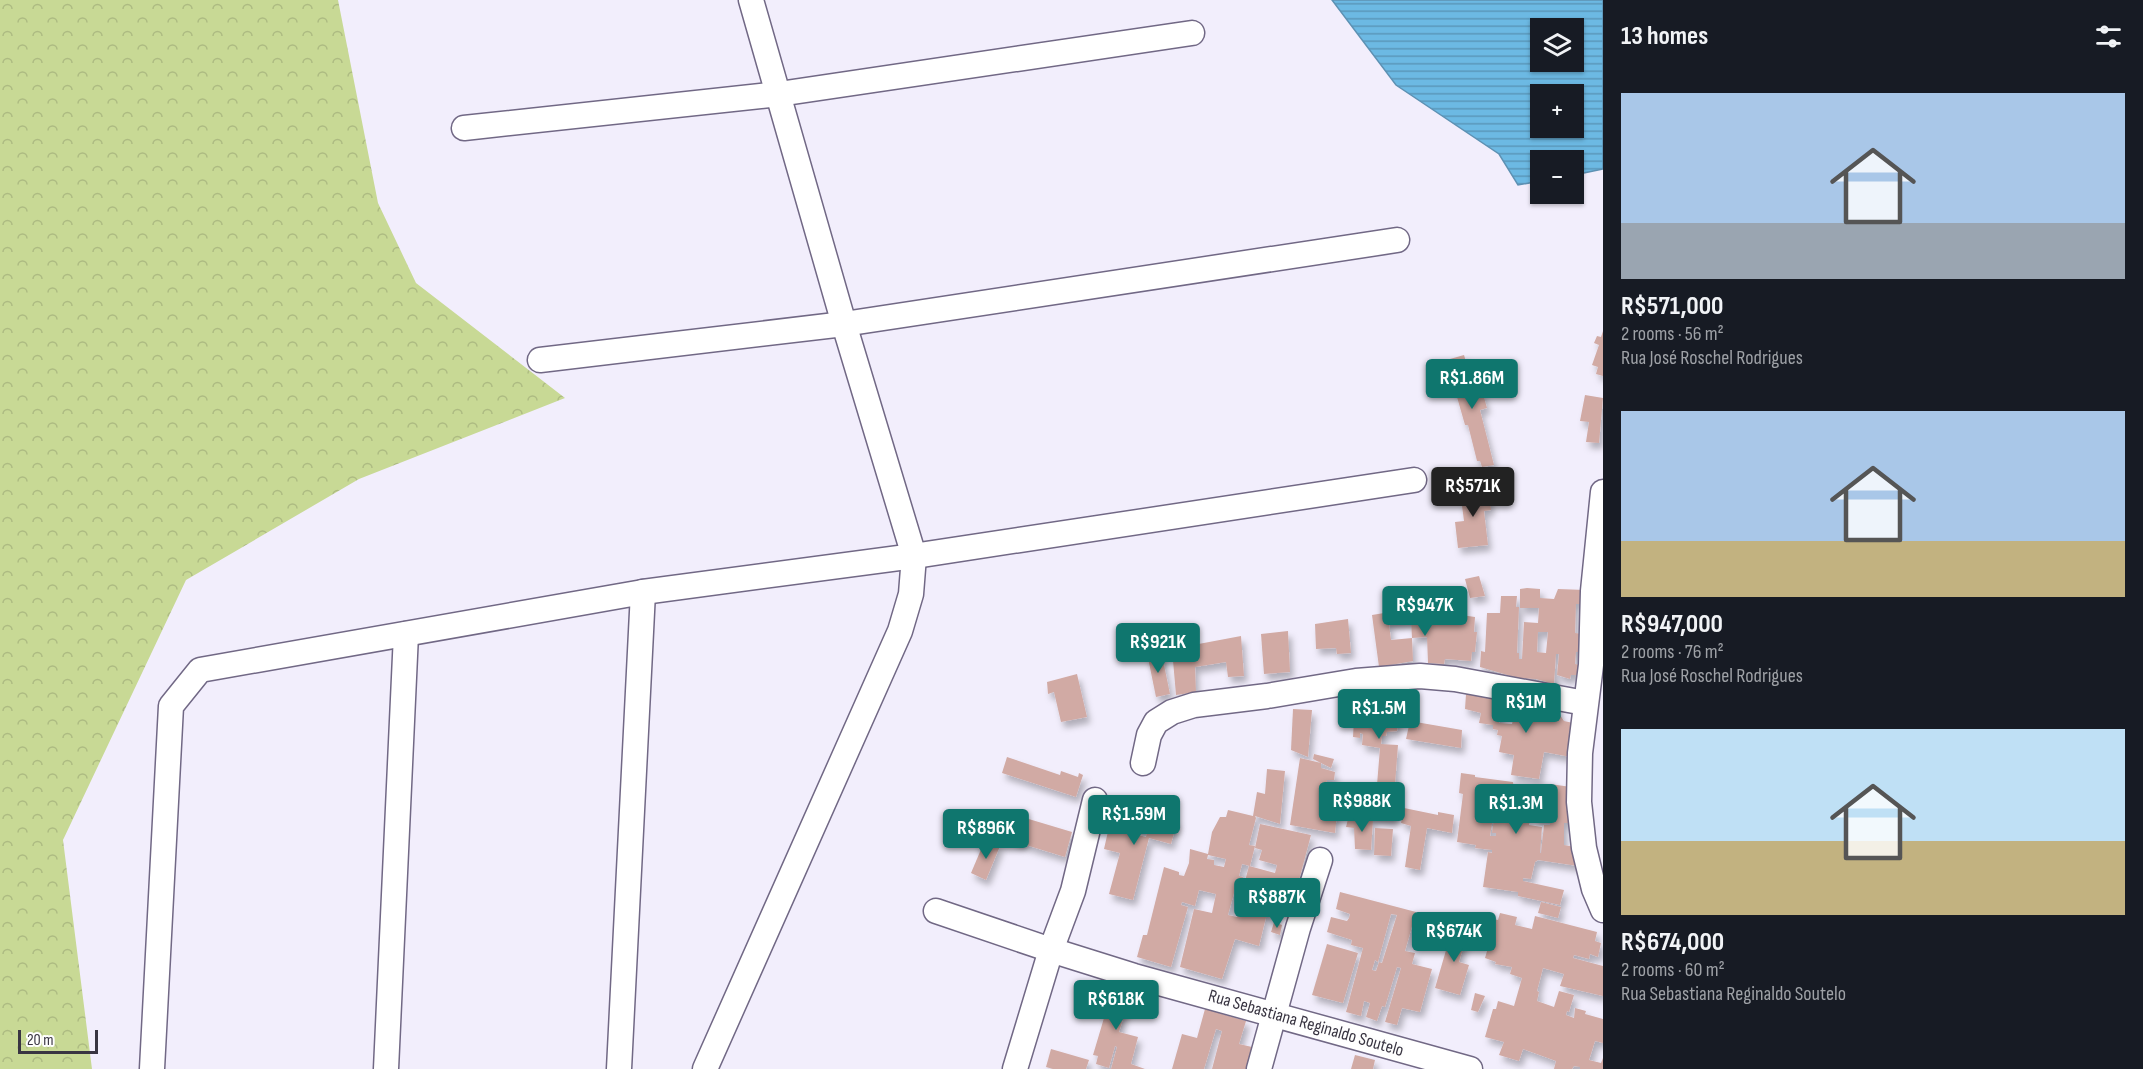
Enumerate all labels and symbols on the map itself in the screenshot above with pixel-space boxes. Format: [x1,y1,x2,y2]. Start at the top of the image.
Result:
pin: R$1.86M [1417,359,1527,410]
pin: R$571K [1424,467,1522,518]
pin: R$947K [1376,586,1474,637]
pin: R$921K [1109,623,1207,674]
pin: R$1M [1490,683,1562,734]
pin: R$1.5M [1330,689,1428,740]
pin: R$988K [1313,782,1411,833]
pin: R$1.3M [1467,784,1565,835]
pin: R$1.59M [1079,795,1189,846]
pin: R$896K [937,809,1035,860]
pin: R$887K [1228,878,1326,929]
pin: R$674K [1405,912,1503,963]
pin: R$618K [1067,980,1165,1031]
street label: Rua Sebastiana Reginaldo Soutelo [1206,985,1406,1061]
scale bar [18,1027,98,1054]

